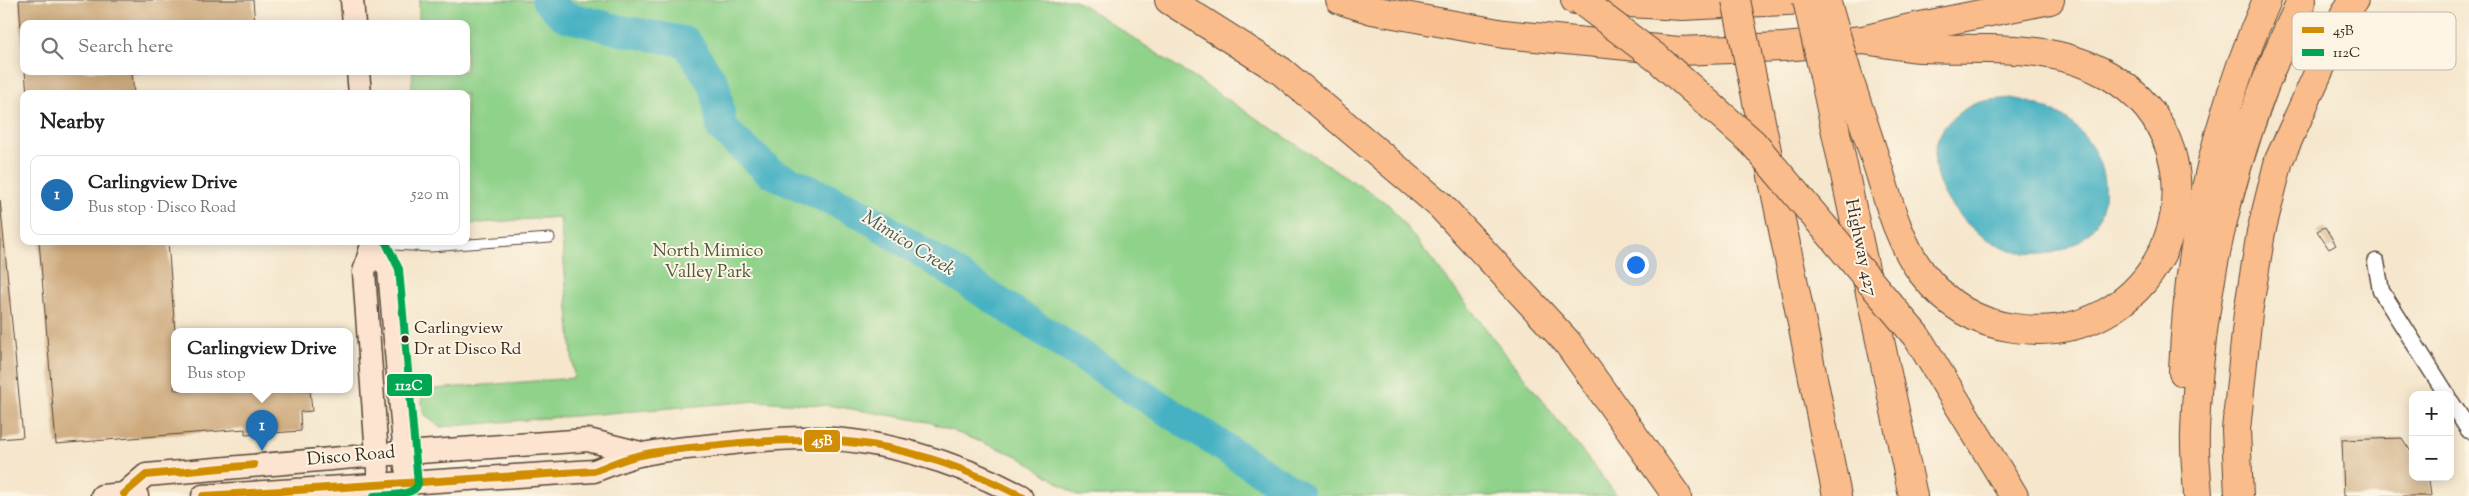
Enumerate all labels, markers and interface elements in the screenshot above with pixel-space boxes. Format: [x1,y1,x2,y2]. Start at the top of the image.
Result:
legend [2292,12,2456,70]
search box [20,20,470,75]
text: 45B [2333,22,2354,42]
icon: search [38,34,66,62]
text: Search here [78,34,173,61]
text: 112C [2333,44,2360,64]
text: Nearby [40,108,105,138]
text: Carlingview Drive [88,170,237,197]
text: 1 [54,184,60,207]
text: 520 m [411,184,449,207]
text: Bus stop · Disco Road [88,197,236,220]
street label: Highway 427 [1837,197,1883,299]
water label: Mimico Creek [856,205,960,284]
park label: North Mimico Valley Park [653,239,764,286]
your location [1623,252,1649,278]
place label: Carlingview Dr at Disco Rd [414,317,522,362]
popup [171,328,353,393]
marker: Carlingview Dr at Disco Rd [400,334,410,344]
text: Carlingview Drive [187,336,337,363]
text: Bus stop [187,363,246,386]
line badge: 112C [386,373,433,397]
text: 112C [395,377,423,397]
map controls [2409,391,2454,481]
button: + [2409,391,2454,436]
pin: 1 [246,410,278,451]
line badge: 45B [803,429,841,453]
text: 45B [811,432,833,452]
button: − [2409,436,2454,481]
street label: Disco Road [306,440,396,474]

